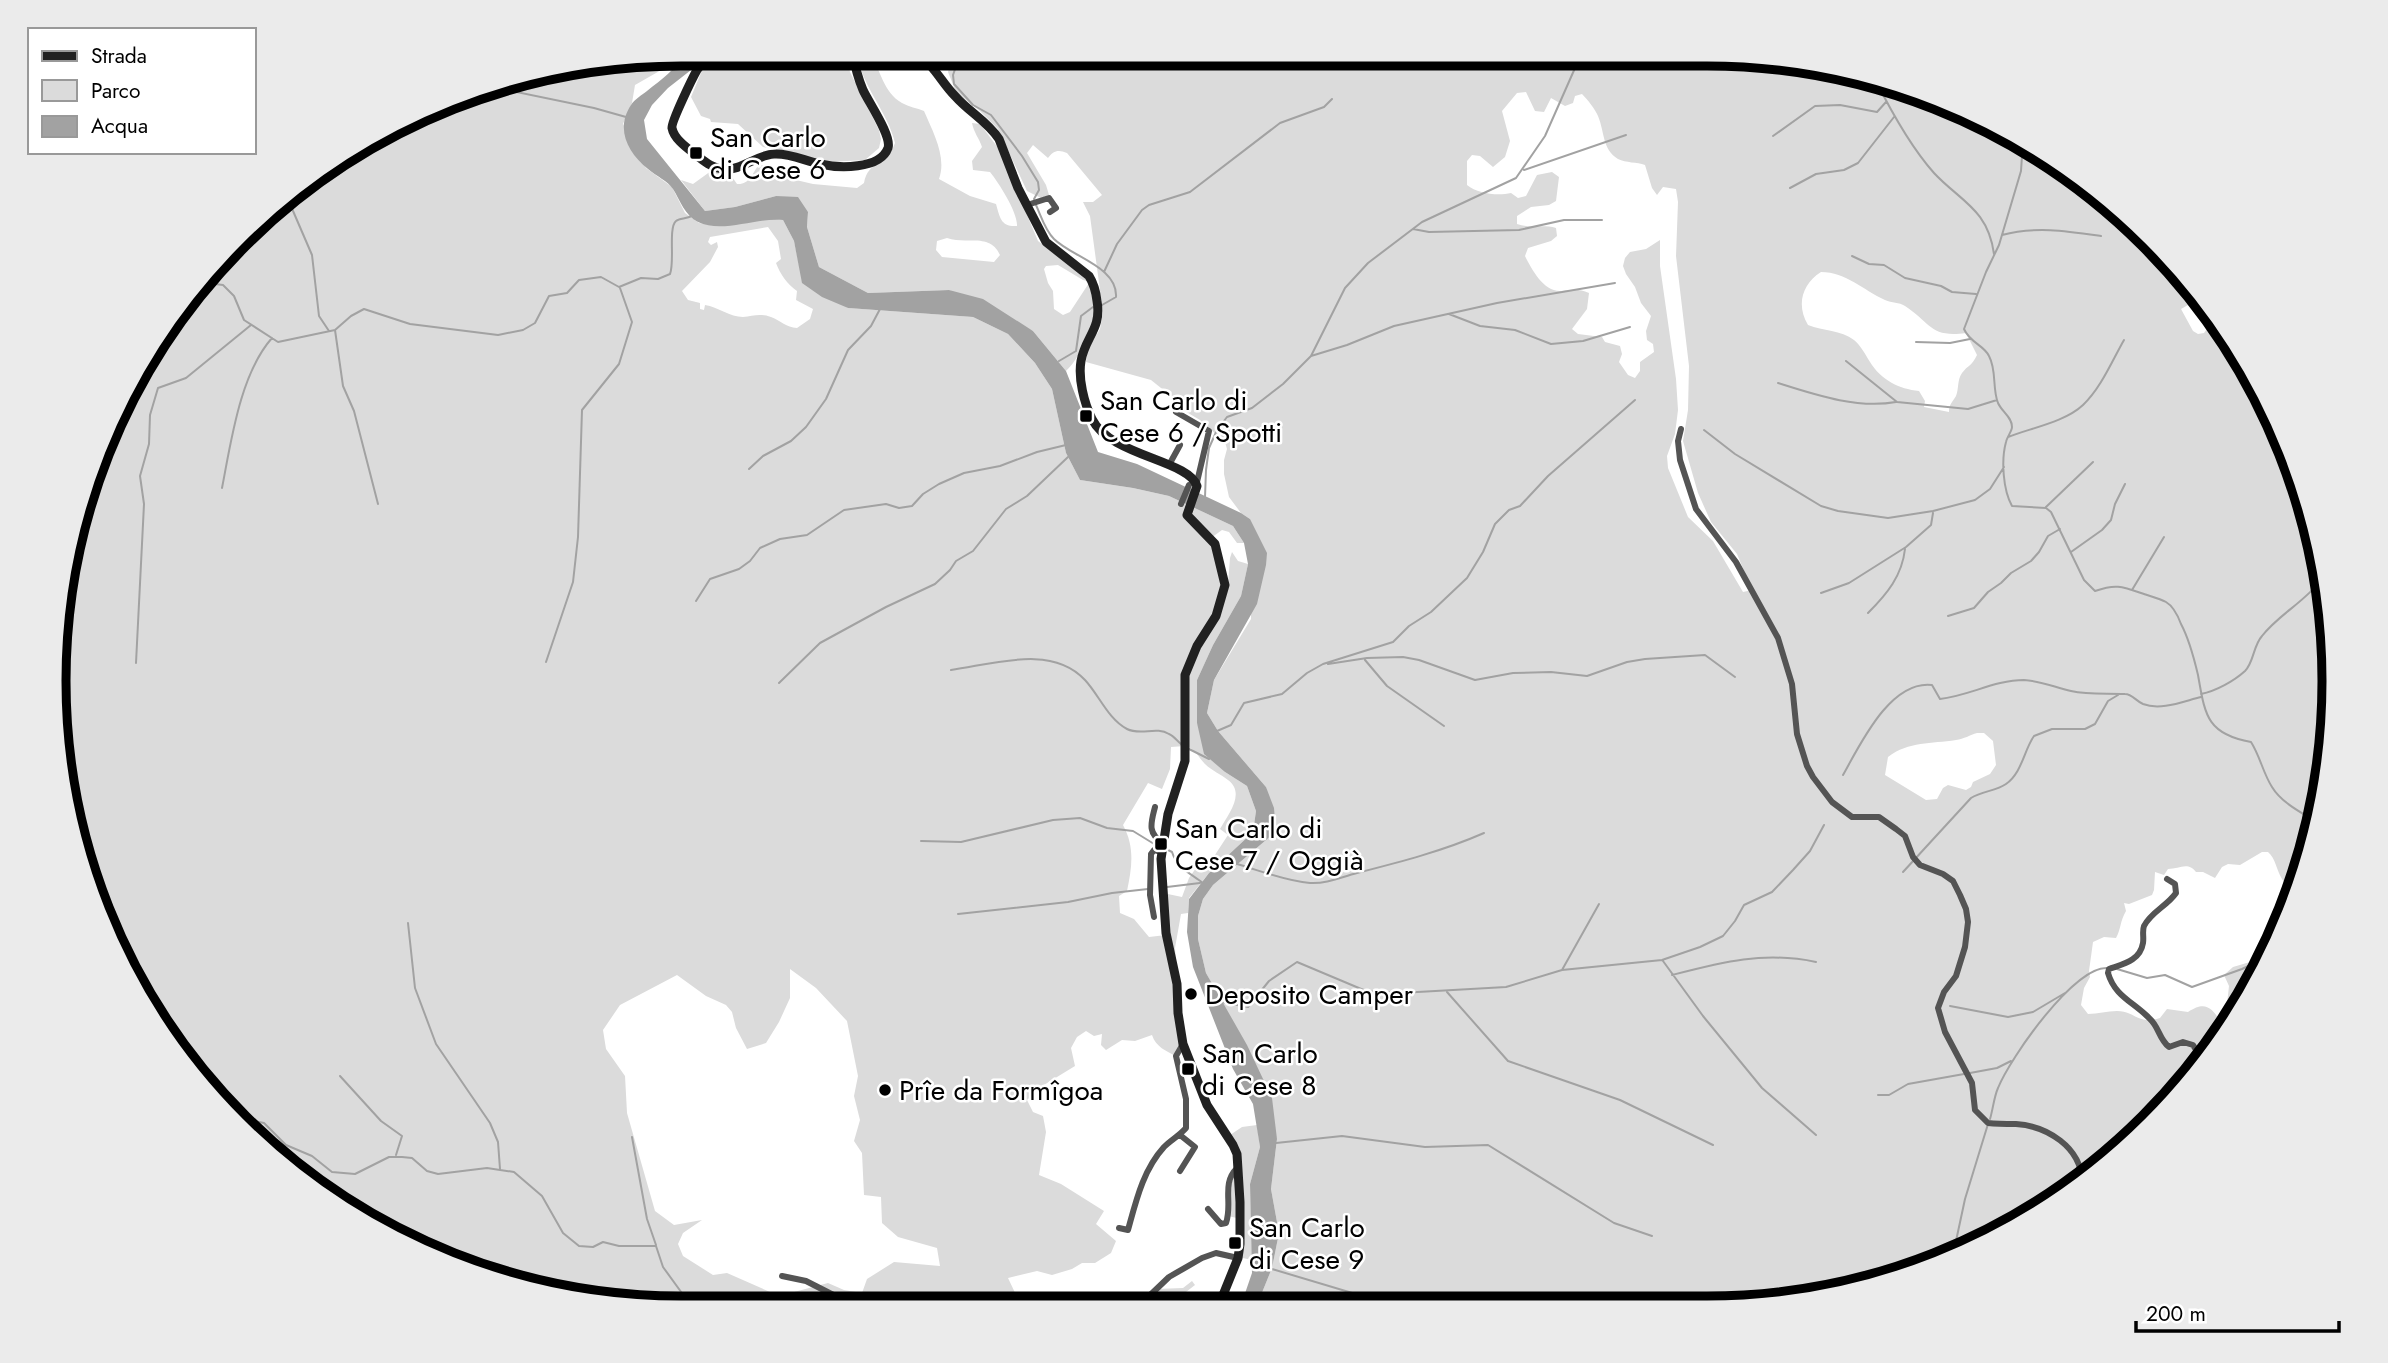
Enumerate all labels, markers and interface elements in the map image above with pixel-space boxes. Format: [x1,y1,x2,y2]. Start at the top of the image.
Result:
legend [28,28,256,154]
text: Strada [91,41,147,71]
text: Parco [91,76,140,106]
text: Acqua [91,111,148,141]
place label: San Carlo di Cese 6 [710,117,826,190]
marker: San Carlo di Cese 6 [688,145,704,161]
place label: San Carlo di Cese 6 / Spotti [1100,380,1282,453]
marker: San Carlo di Cese 6 / Spotti [1078,408,1094,424]
place label: San Carlo di Cese 7 / Oggià [1175,808,1364,881]
marker: San Carlo di Cese 7 / Oggià [1153,836,1169,852]
place label: Deposito Camper [1205,974,1414,1015]
marker: Deposito Camper [1183,986,1199,1002]
place label: San Carlo di Cese 8 [1202,1033,1318,1106]
marker: San Carlo di Cese 8 [1180,1061,1196,1077]
place label: Prîe da Formîgoa [899,1070,1103,1111]
marker: Prîe da Formîgoa [877,1082,893,1098]
place label: San Carlo di Cese 9 [1249,1207,1365,1280]
marker: San Carlo di Cese 9 [1227,1235,1243,1251]
scale bar [2136,1290,2339,1334]
text: 200 m [2146,1299,2206,1329]

